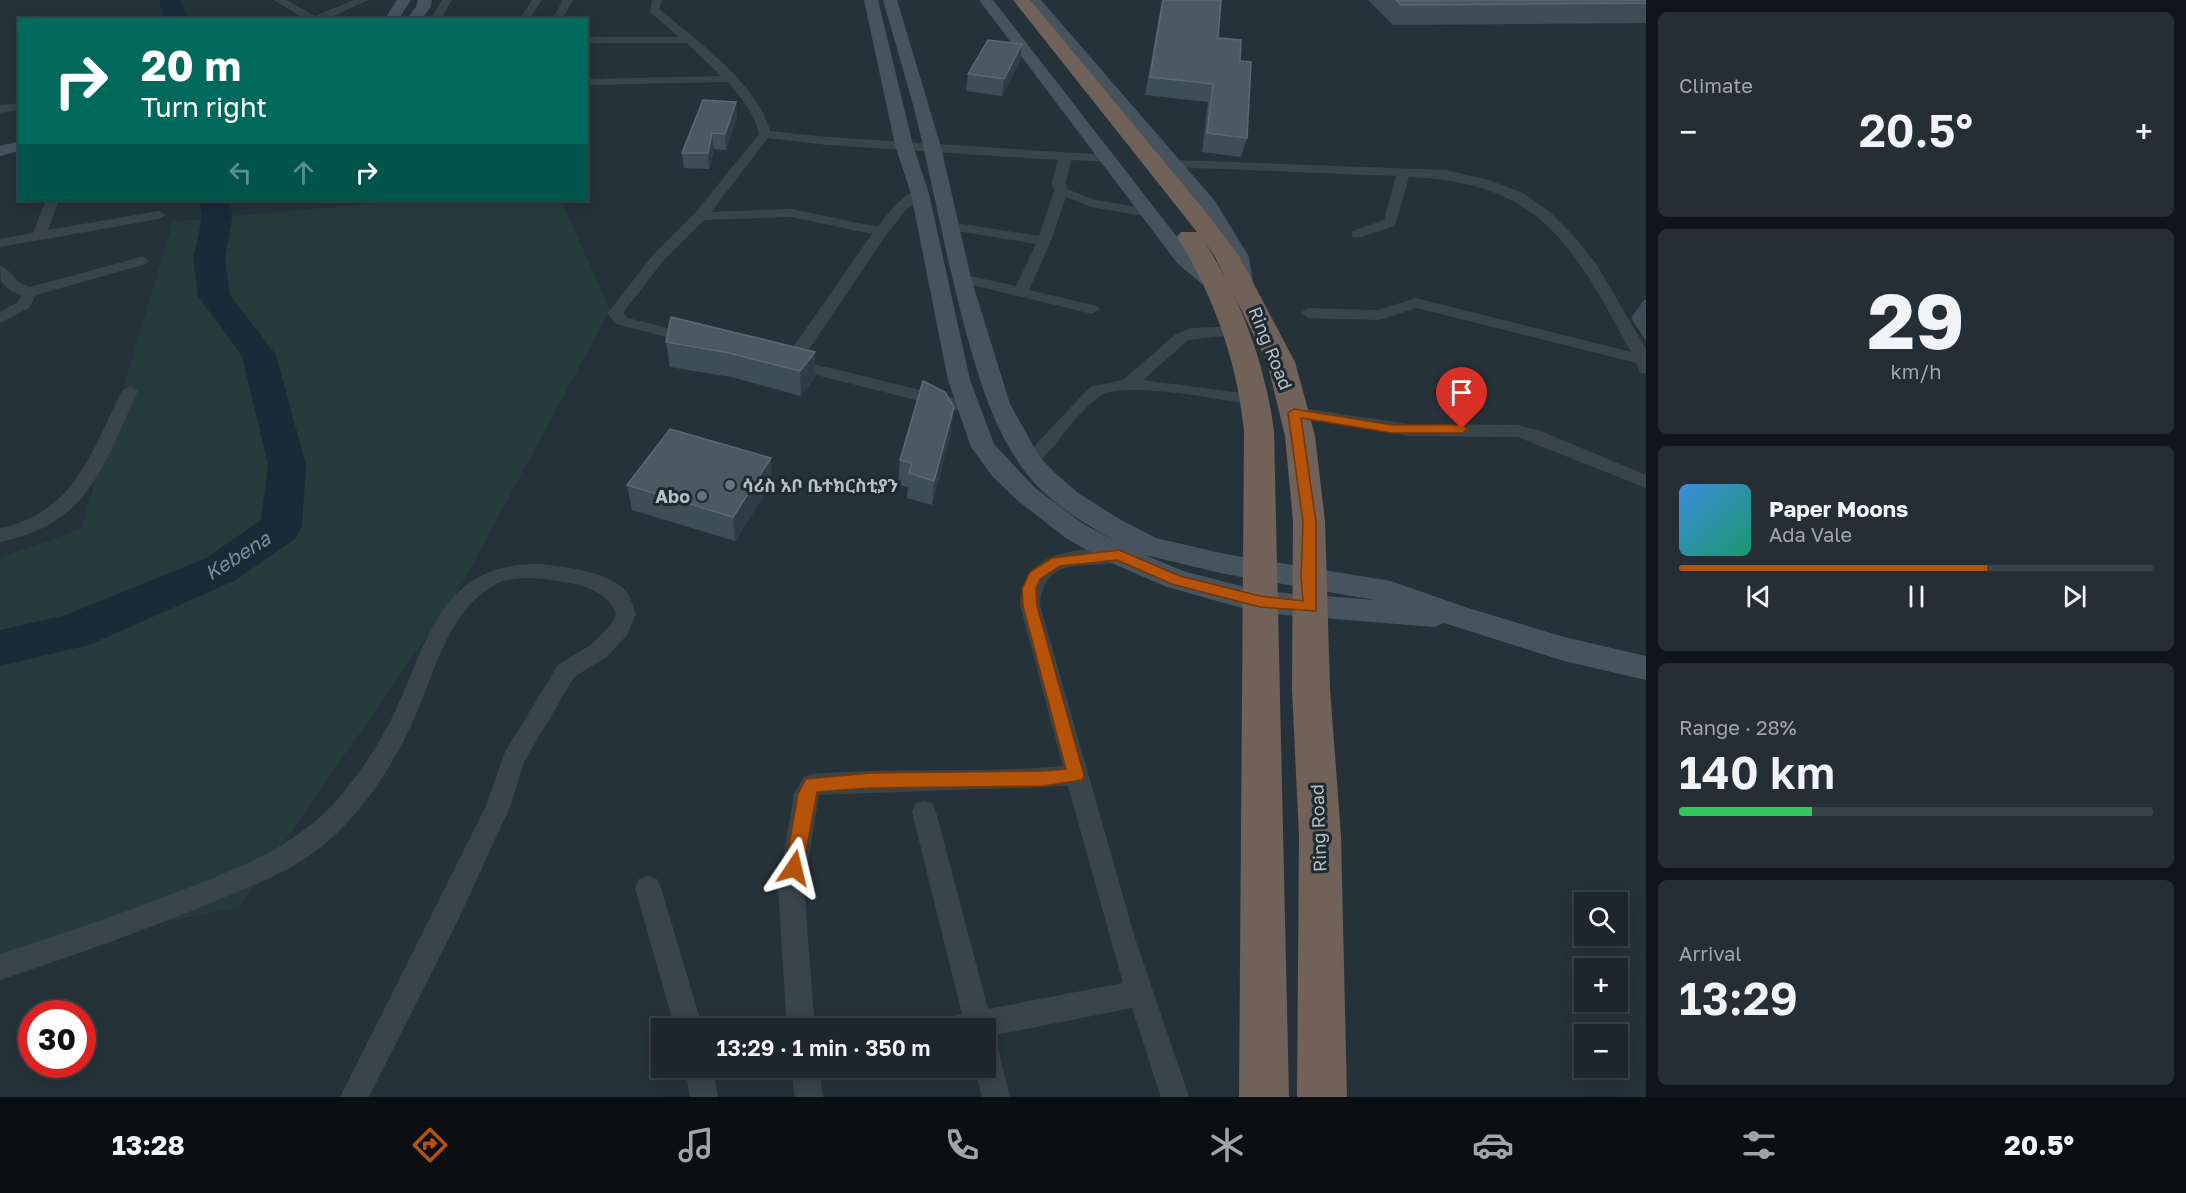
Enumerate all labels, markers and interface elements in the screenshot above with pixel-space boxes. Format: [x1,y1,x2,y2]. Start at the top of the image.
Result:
text: 20 m [141,40,241,90]
icon: right [42,42,120,120]
text: Climate [1679,73,1753,97]
text: Turn right [141,91,267,123]
text: 20.5° [1859,103,1973,157]
text: − [1679,112,1697,151]
text: + [2135,112,2153,151]
icon: left [224,156,257,189]
icon: ahead [287,156,320,189]
icon: right [350,156,383,189]
text: 29 [1867,273,1965,366]
street label: Ring Road [1244,303,1298,393]
text: km/h [1891,359,1941,383]
pin [1436,367,1487,429]
icon: arrive [1445,376,1478,409]
place label: ሳሪስ አቦ ቤተክርስቲያን [742,474,898,496]
marker: ሳሪስ አቦ ቤተክርስቲያን [723,478,737,492]
place label: Abo [655,485,690,507]
marker: Abo [695,489,709,503]
text: Paper Moons [1769,495,1908,522]
text: Ada Vale [1769,522,1852,546]
water label: Kebena [200,525,275,584]
icon: previous [1742,580,1775,613]
icon: pause [1900,580,1933,613]
icon: next [2058,580,2091,613]
text: Range · 28% [1679,715,1797,739]
text: 140 km [1679,745,1835,799]
street label: Ring Road [1305,784,1331,872]
position arrow [762,836,826,900]
map controls [1574,892,1628,1078]
button: search [1574,892,1628,946]
text: Arrival [1679,941,1742,965]
button: + [1574,958,1628,1012]
text: 13:29 [1679,971,1798,1025]
speed limit sign: 30 [18,1000,96,1078]
button: − [1574,1024,1628,1078]
text: 13:29 · 1 min · 350 m [716,1034,931,1061]
icon: directions [409,1124,451,1166]
icon: music [675,1124,717,1166]
icon: phone [941,1124,983,1166]
icon: climate [1206,1124,1248,1166]
icon: car [1472,1124,1514,1166]
icon: filters [1738,1124,1780,1166]
text: 13:28 [112,1129,185,1161]
text: 20.5° [2004,1129,2074,1161]

